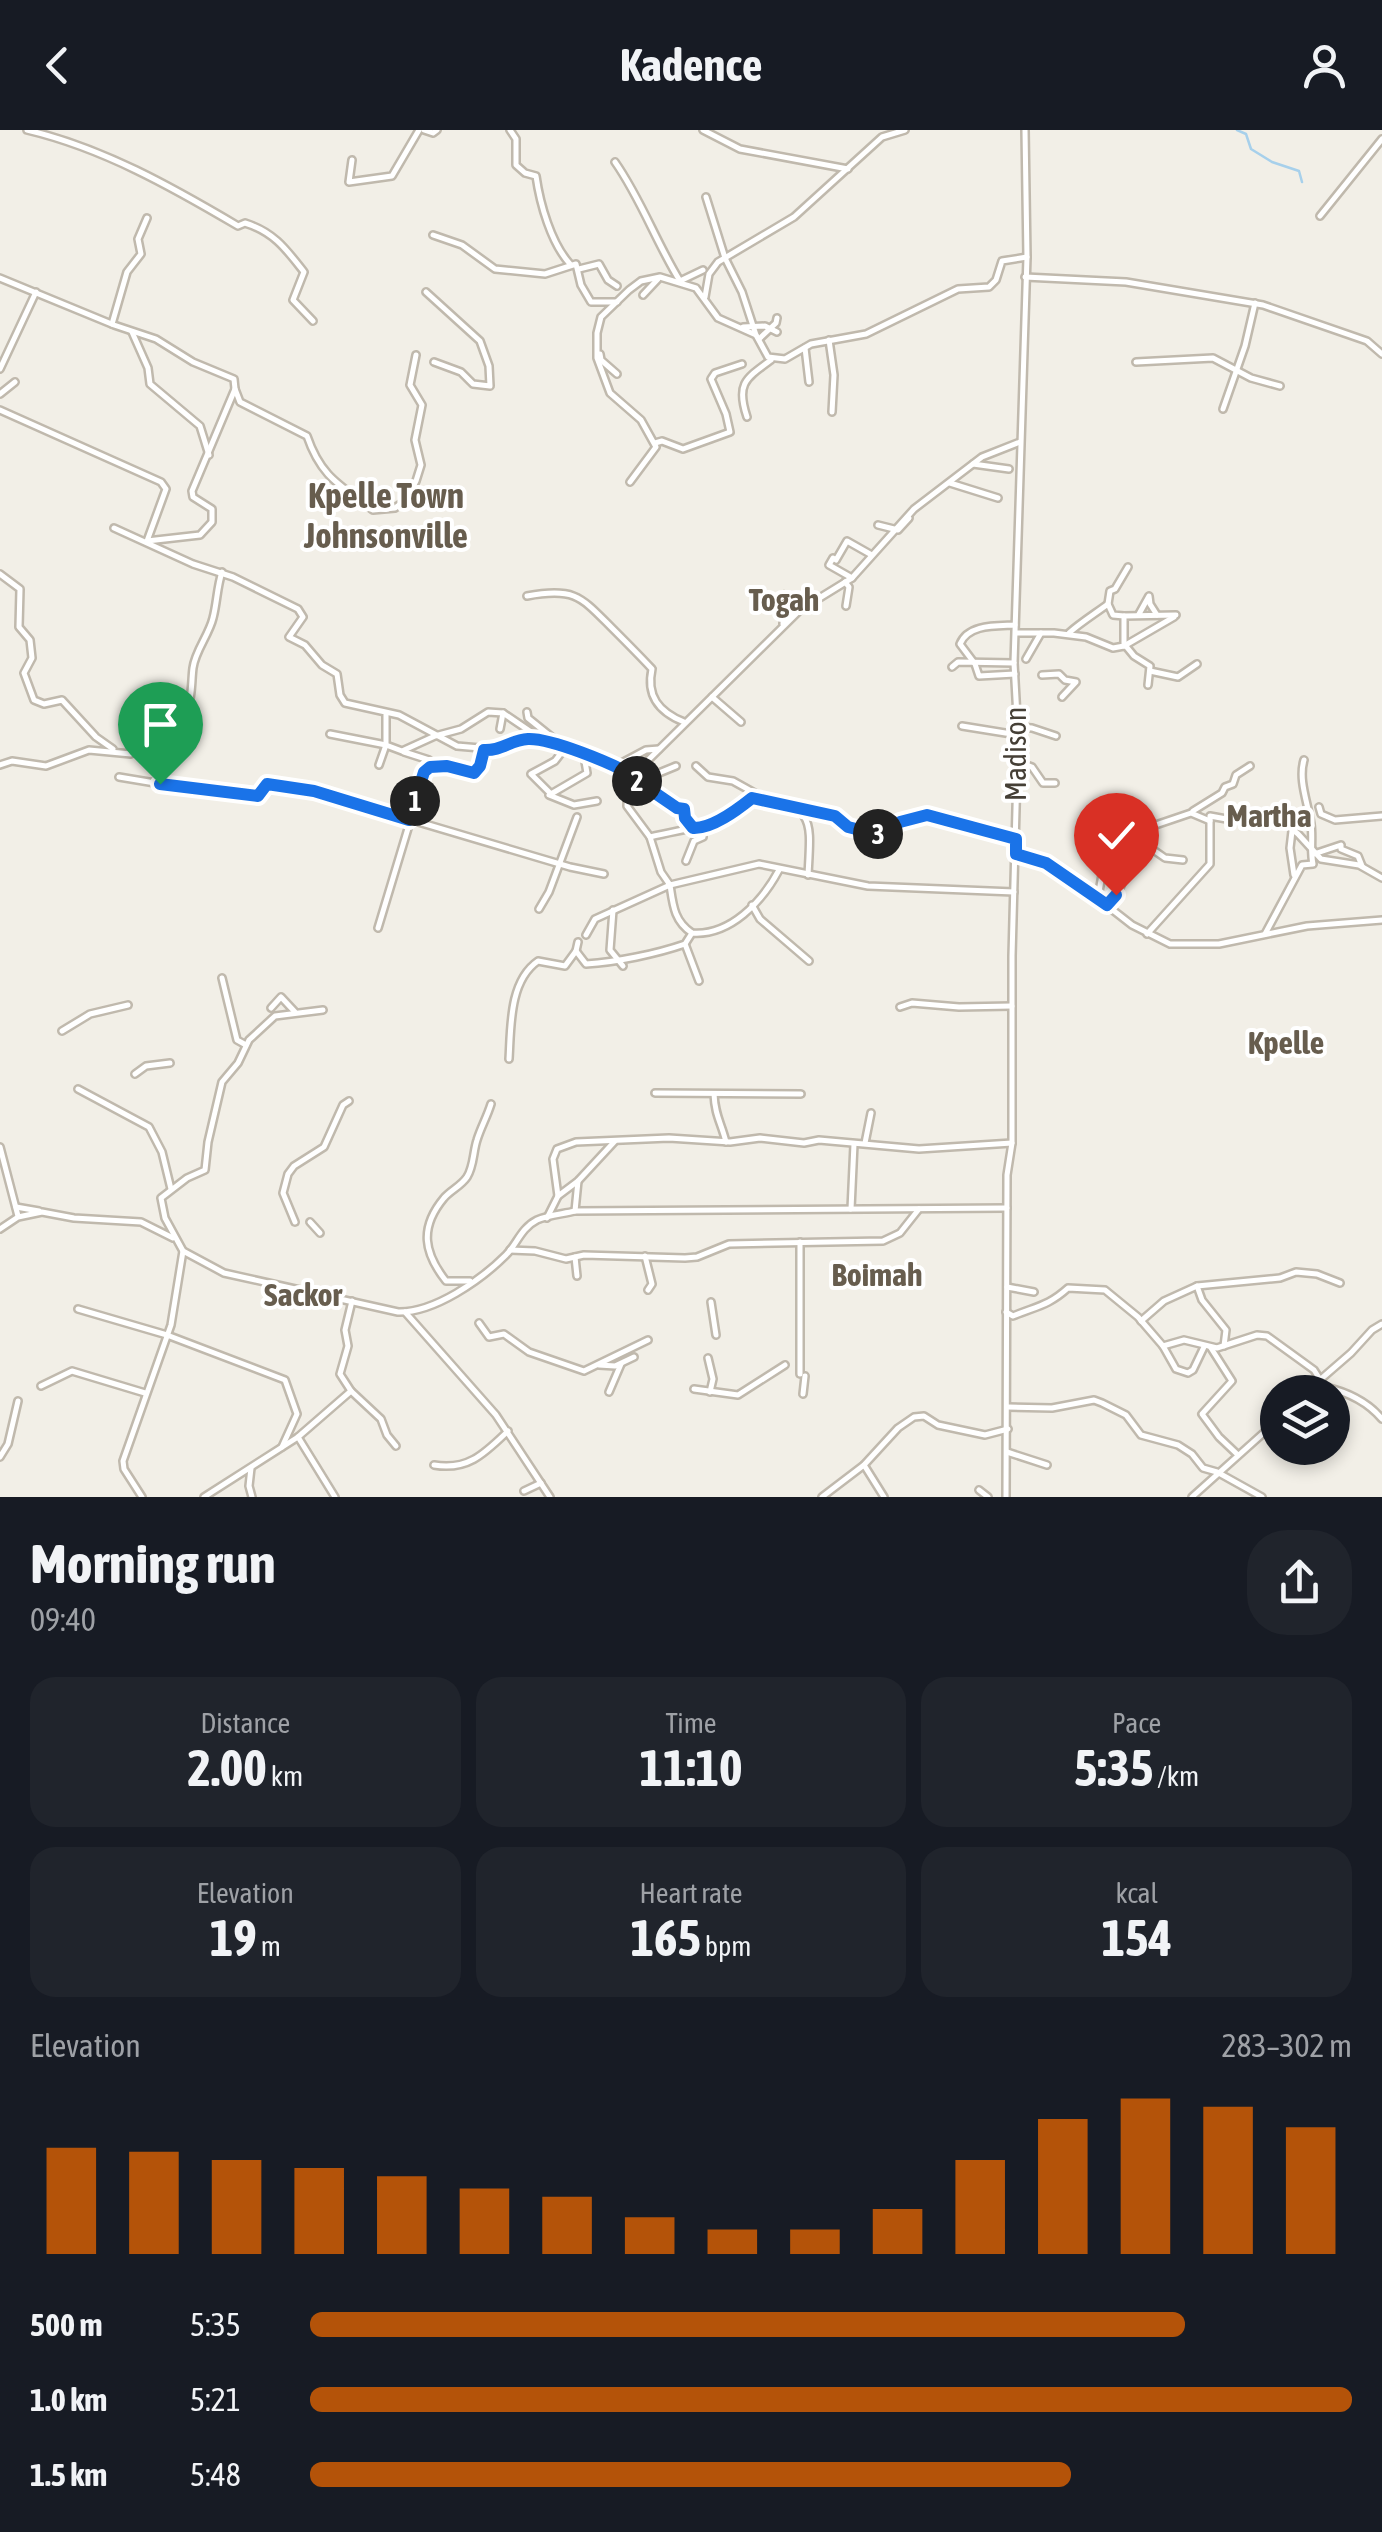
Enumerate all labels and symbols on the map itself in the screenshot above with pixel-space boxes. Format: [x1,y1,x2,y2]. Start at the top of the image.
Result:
district label: Kpelle Town Johnsonville [303,475,468,555]
district label: Togah [749,581,819,618]
pin [118,682,203,785]
street label: Madison [998,707,1032,801]
pin: 2 [612,756,662,806]
pin: 1 [390,776,440,826]
pin [1074,793,1159,896]
district label: Martha [1226,797,1312,834]
pin: 3 [853,809,903,859]
district label: Kpelle [1248,1024,1324,1061]
district label: Boimah [831,1256,923,1293]
district label: Sackor [264,1276,343,1313]

